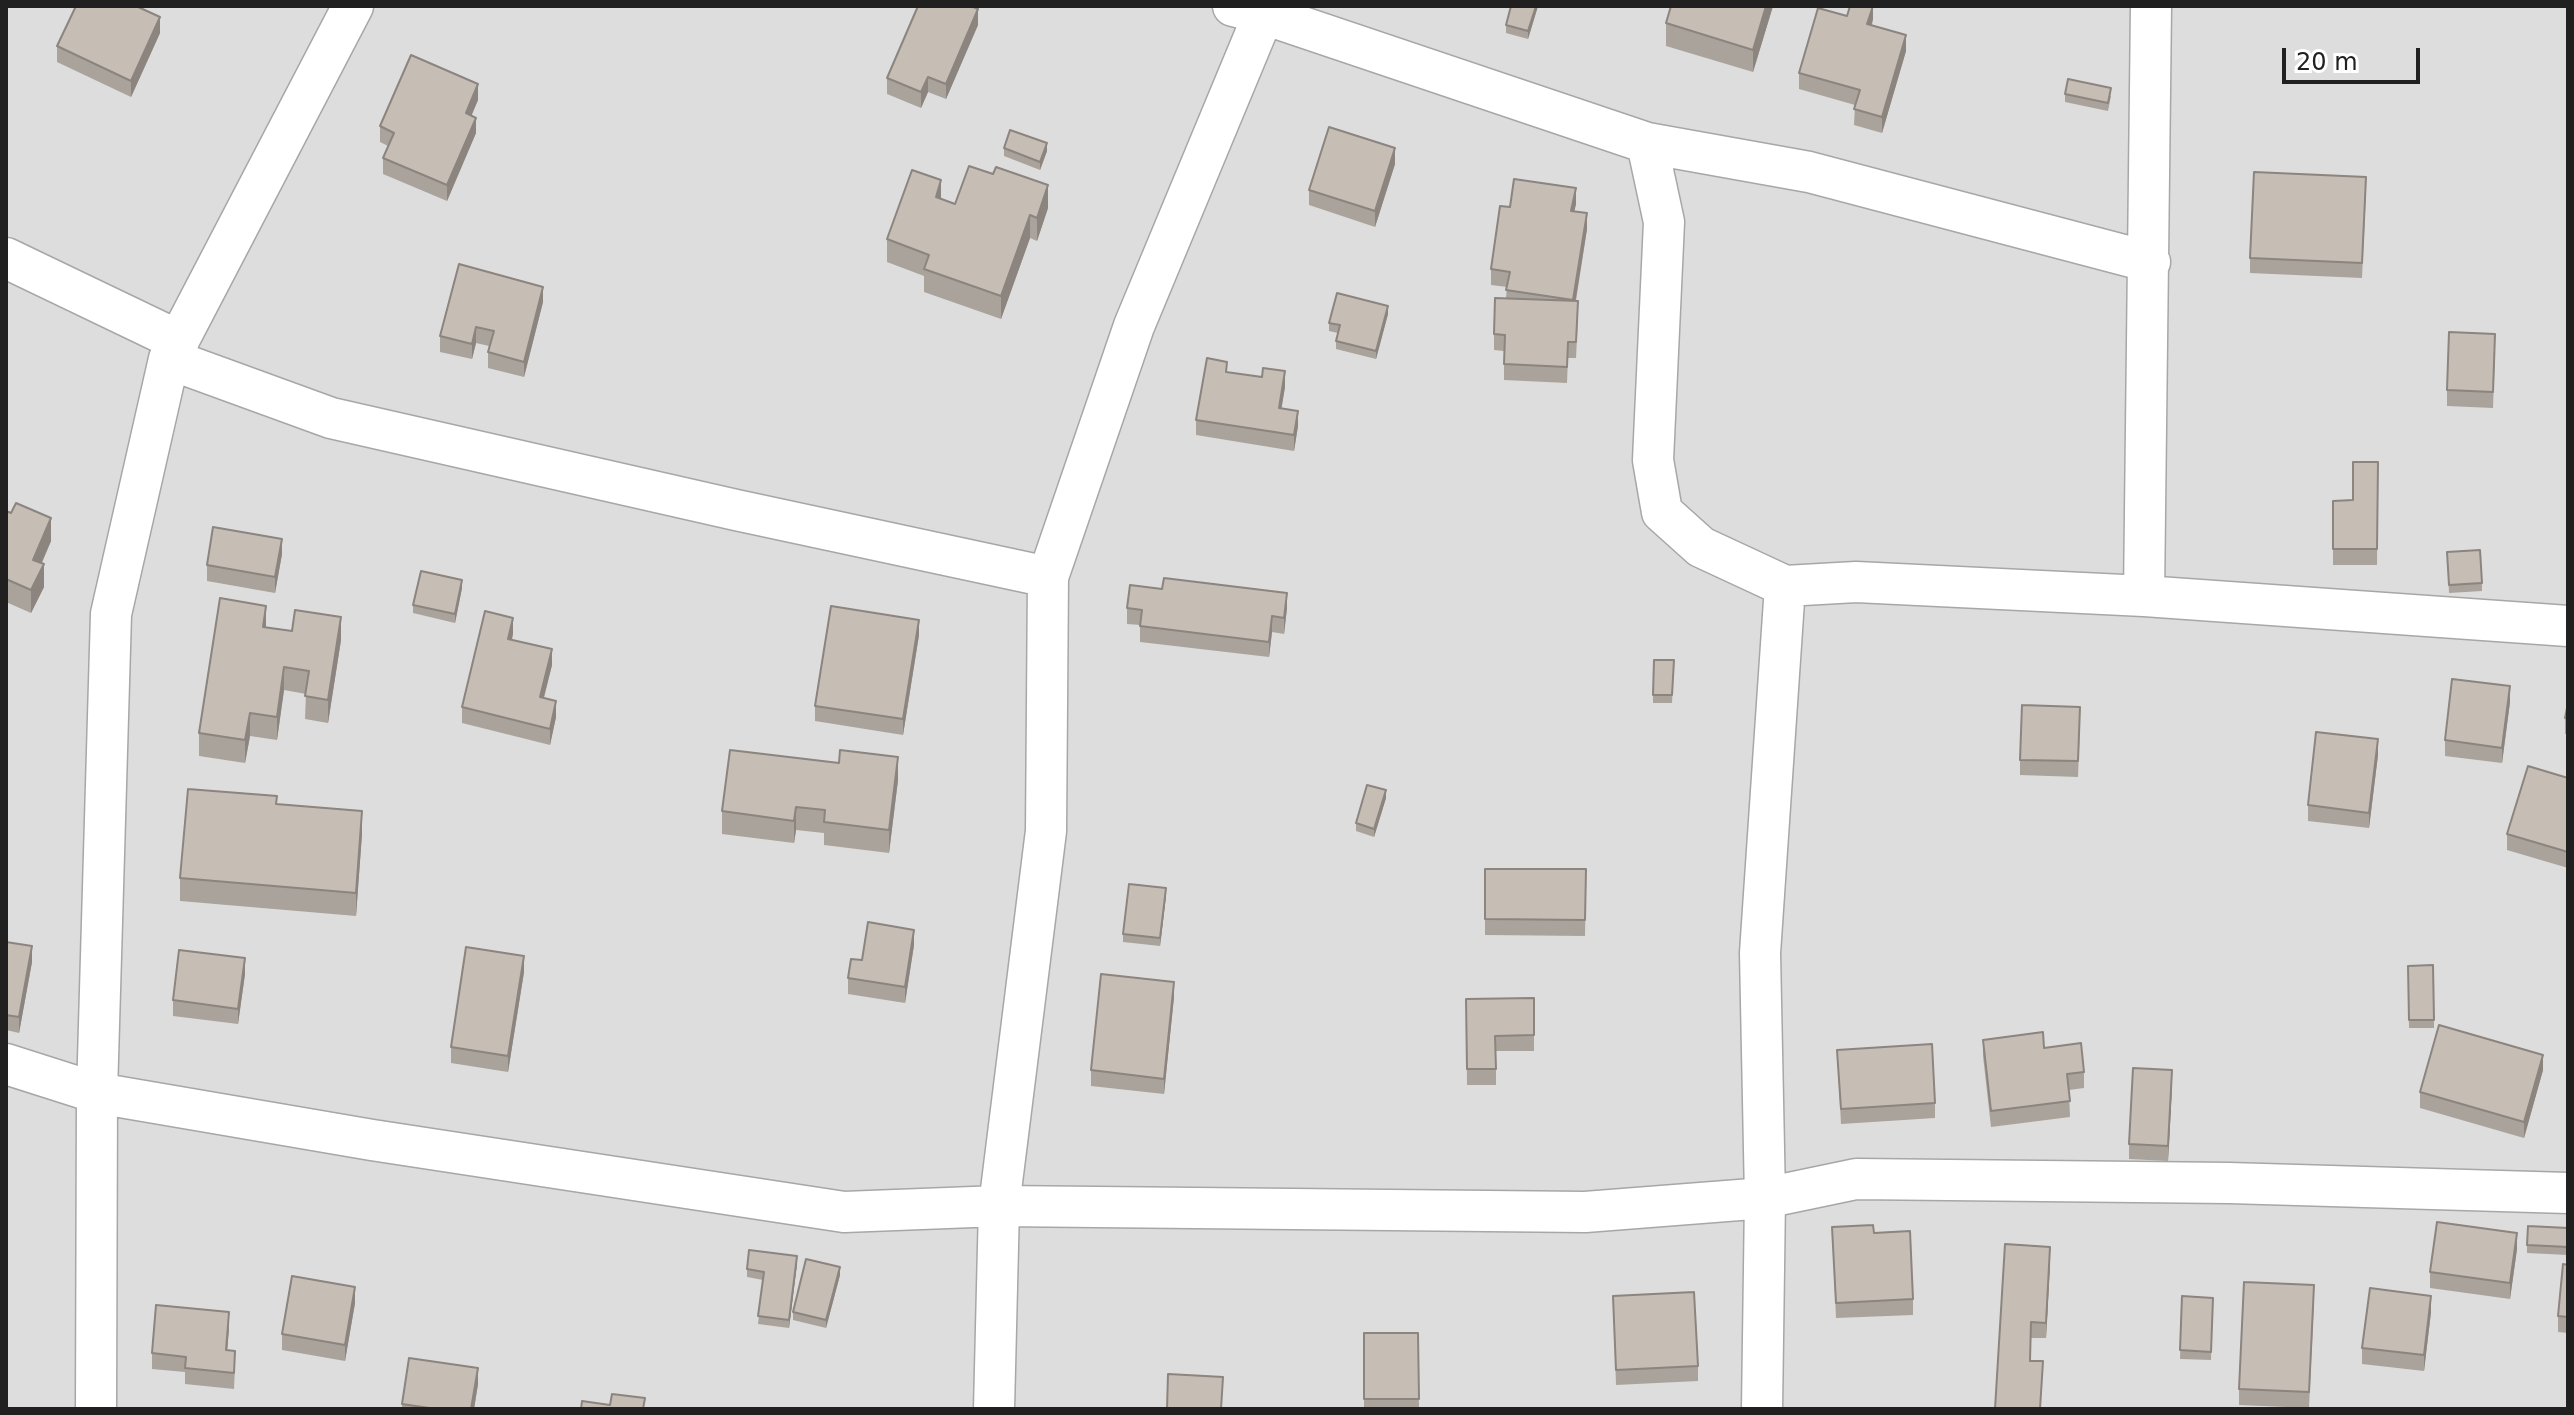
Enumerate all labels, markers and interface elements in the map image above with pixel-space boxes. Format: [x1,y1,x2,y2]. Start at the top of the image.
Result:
scale bar [2286,32,2424,82]
text: 20 m [2296,48,2358,76]

